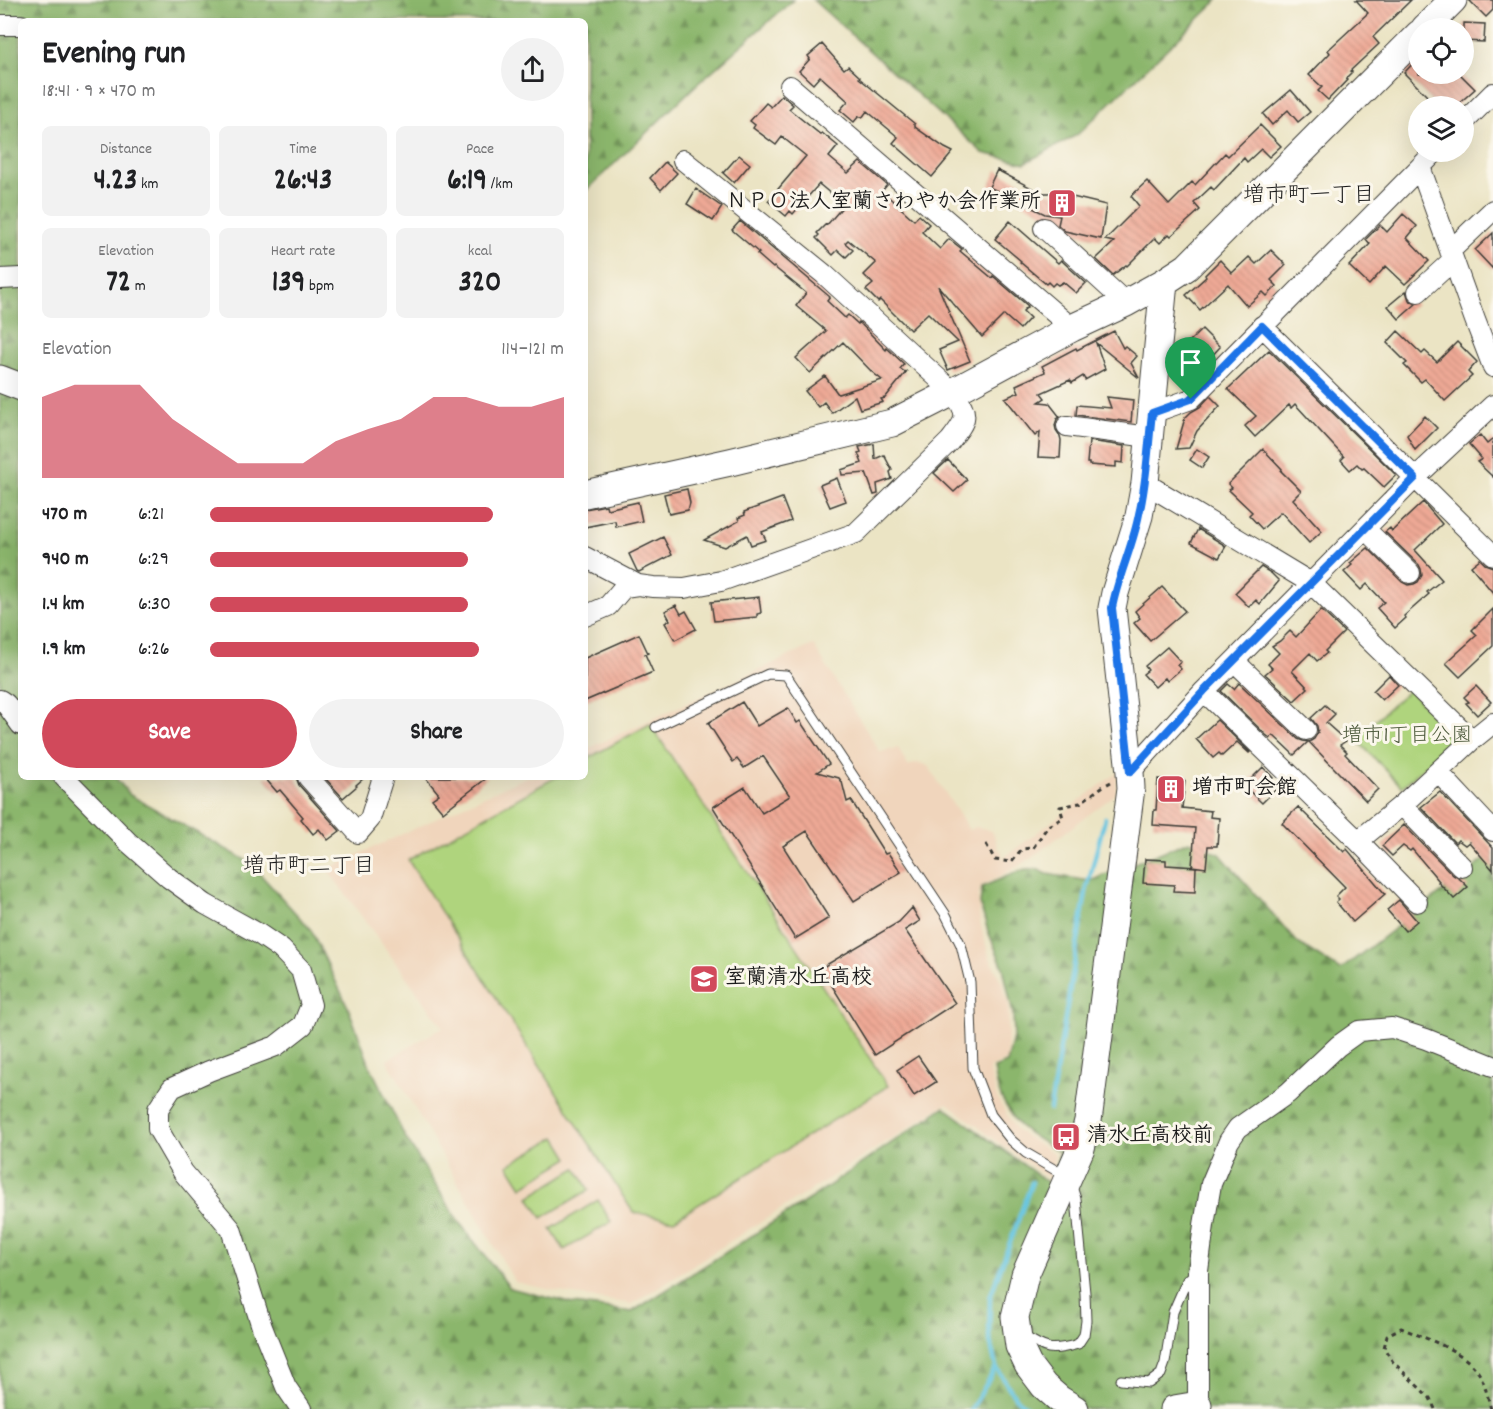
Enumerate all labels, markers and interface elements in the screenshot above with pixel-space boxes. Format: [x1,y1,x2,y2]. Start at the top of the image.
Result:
map controls [1408,18,1474,162]
button: locate [1408,18,1474,84]
text: Evening run [42,32,186,79]
button: share [501,38,564,101]
text: 18:41 · 9 × 470 m [42,78,155,106]
button: layers [1408,96,1474,162]
text: Distance [100,138,152,161]
text: Time [289,138,317,161]
text: Pace [466,138,494,161]
text: 4.23 [93,161,137,204]
text: 26:43 [274,161,332,204]
text: 6:19 [447,161,487,204]
text: km [137,173,159,196]
text: /km [487,173,513,196]
district label: 増市町一丁目 [1243,181,1375,212]
building icon: ＮＰＯ法人室蘭さわやか会作業所 [1046,187,1078,219]
place label: ＮＰＯ法人室蘭さわやか会作業所 [726,188,1041,218]
text: Elevation [98,240,154,263]
text: Heart rate [271,240,335,263]
text: kcal [468,240,492,263]
text: 72 [106,263,131,306]
text: 139 [272,263,305,306]
text: 320 [459,263,501,306]
text: m [131,275,146,298]
text: bpm [305,275,334,298]
text: Elevation [42,336,112,364]
text: 114–121 m [501,336,564,364]
pin [1165,337,1216,399]
icon: arrive [1174,346,1207,379]
text: 470 m [42,501,87,529]
text: 6:21 [138,501,164,529]
text: 940 m [42,546,89,574]
text: 6:29 [138,546,169,574]
text: 1.4 km [42,591,85,619]
text: 6:30 [138,591,171,619]
text: 1.9 km [42,636,85,664]
text: 6:26 [138,636,170,664]
button: Save [42,699,297,768]
button: Share [309,699,564,768]
park label: 増市1丁目公園 [1342,722,1472,752]
building icon: 増市町会館 [1155,773,1187,805]
place label: 増市町会館 [1192,774,1297,804]
district label: 増市町二丁目 [243,852,375,883]
school or university icon: 室蘭清水丘高校 [688,963,720,995]
place label: 室蘭清水丘高校 [725,964,872,994]
bus stop icon: 清水丘高校前 [1050,1121,1082,1153]
place label: 清水丘高校前 [1087,1122,1213,1152]

